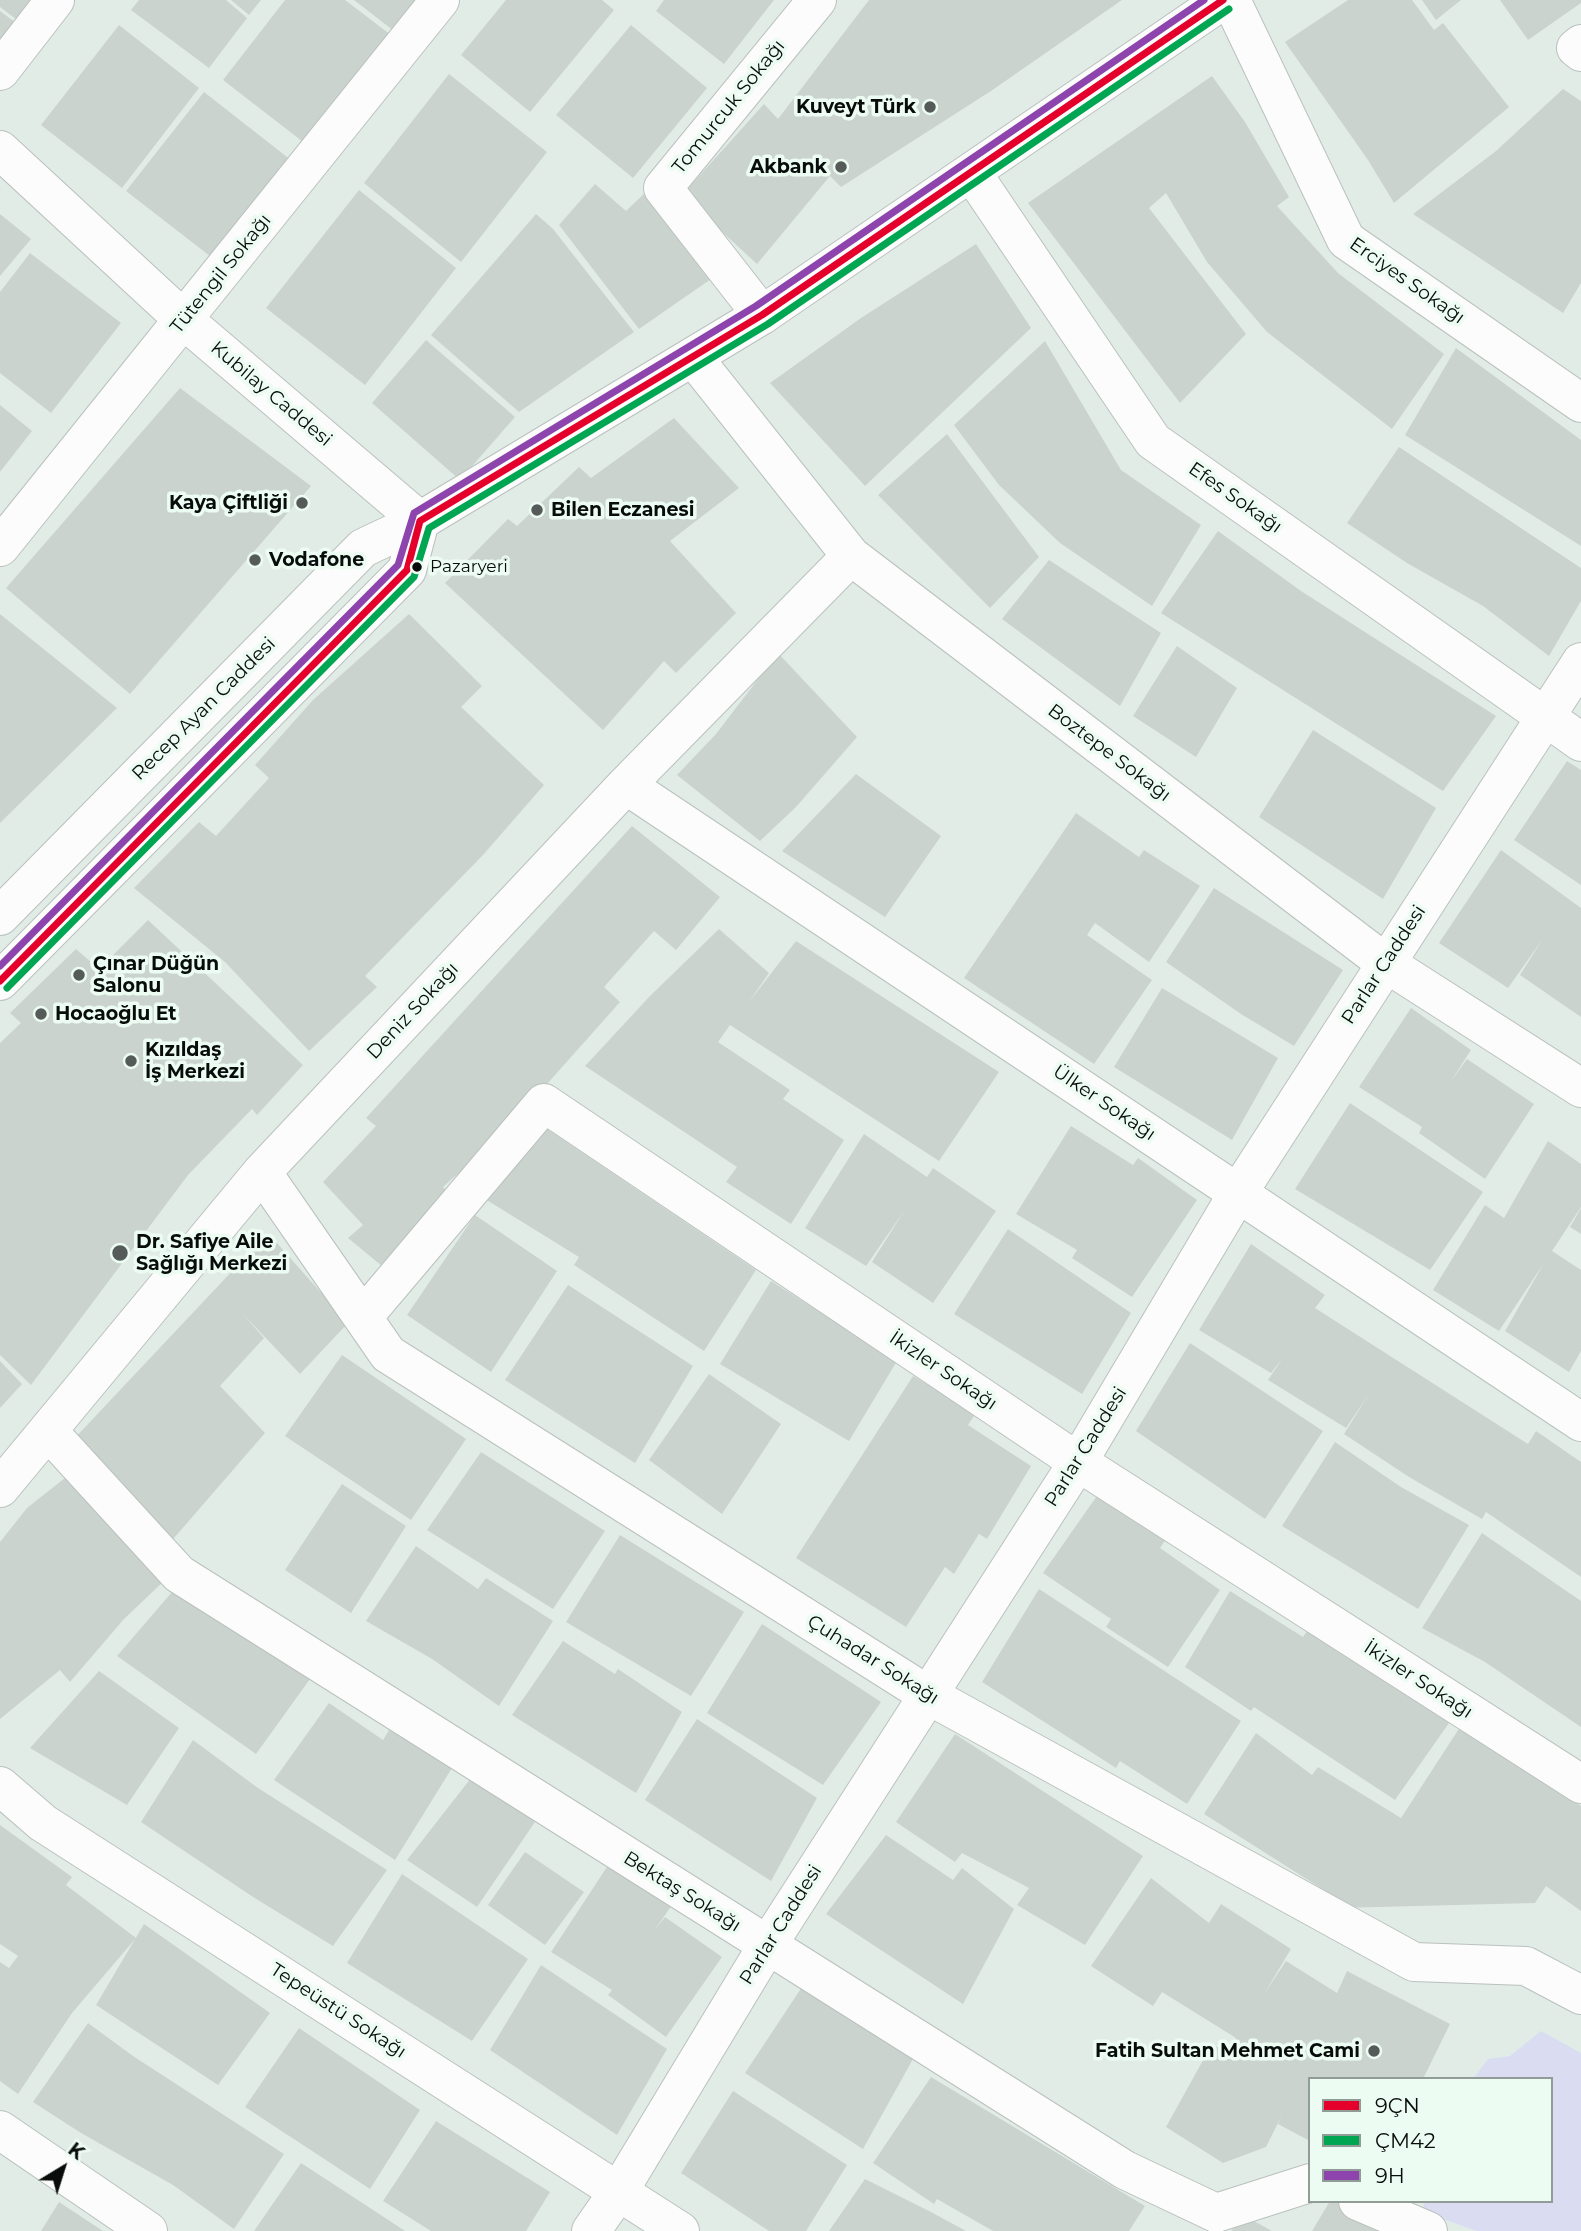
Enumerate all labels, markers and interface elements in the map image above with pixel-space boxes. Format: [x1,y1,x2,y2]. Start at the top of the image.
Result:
street label: Tomurcuk Sokağı [668,35,790,179]
place label: Kuveyt Türk [796,96,916,118]
marker: Kuveyt Türk [922,99,938,115]
place label: Akbank [750,156,827,178]
marker: Akbank [833,159,849,175]
street label: Tütengil Sokağı [166,210,276,338]
street label: Erciyes Sokağı [1345,233,1469,329]
street label: Kubilay Caddesi [206,337,336,451]
street label: Efes Sokağı [1184,457,1286,539]
place label: Kaya Çiftliği [169,492,288,514]
marker: Kaya Çiftliği [294,495,310,511]
place label: Bilen Eczanesi [551,499,694,521]
marker: Bilen Eczanesi [529,502,545,518]
place label: Vodafone [269,549,364,571]
marker: Vodafone [247,552,263,568]
place label: Pazaryeri [430,557,508,577]
marker: Pazaryeri [410,560,424,574]
street label: Recep Ayan Caddesi [128,633,280,785]
street label: Boztepe Sokağı [1043,699,1175,807]
street label: Parlar Caddesi [1337,901,1431,1029]
place label: Çınar Düğün Salonu [93,953,219,997]
street label: Deniz Sokağı [362,958,464,1064]
marker: Çınar Düğün Salonu [71,967,87,983]
place label: Hocaoğlu Et [55,1003,177,1025]
marker: Hocaoğlu Et [33,1006,49,1022]
place label: Kızıldaş İş Merkezi [145,1039,245,1083]
marker: Kızıldaş İş Merkezi [123,1053,139,1069]
street label: Ülker Sokağı [1048,1060,1160,1146]
place label: Dr. Safiye Aile Sağlığı Merkezi [136,1231,287,1275]
marker: Dr. Safiye Aile Sağlığı Merkezi [110,1243,130,1263]
street label: İkizler Sokağı [885,1327,1001,1415]
street label: Parlar Caddesi [1040,1383,1132,1511]
street label: Çuhadar Sokağı [803,1610,943,1710]
street label: İkizler Sokağı [1359,1636,1477,1724]
street label: Bektaş Sokağı [619,1847,745,1937]
street label: Parlar Caddesi [735,1861,827,1989]
street label: Tepeüstü Sokağı [266,1959,410,2063]
place label: Fatih Sultan Mehmet Cami [1095,2040,1360,2062]
marker: Fatih Sultan Mehmet Cami [1366,2043,1382,2059]
legend [1308,2077,1553,2203]
text: 9ÇN [1375,2093,1420,2118]
text: ÇM42 [1375,2128,1436,2153]
north arrow [28,2133,98,2203]
text: K [64,2138,89,2164]
text: 9H [1375,2163,1405,2188]

